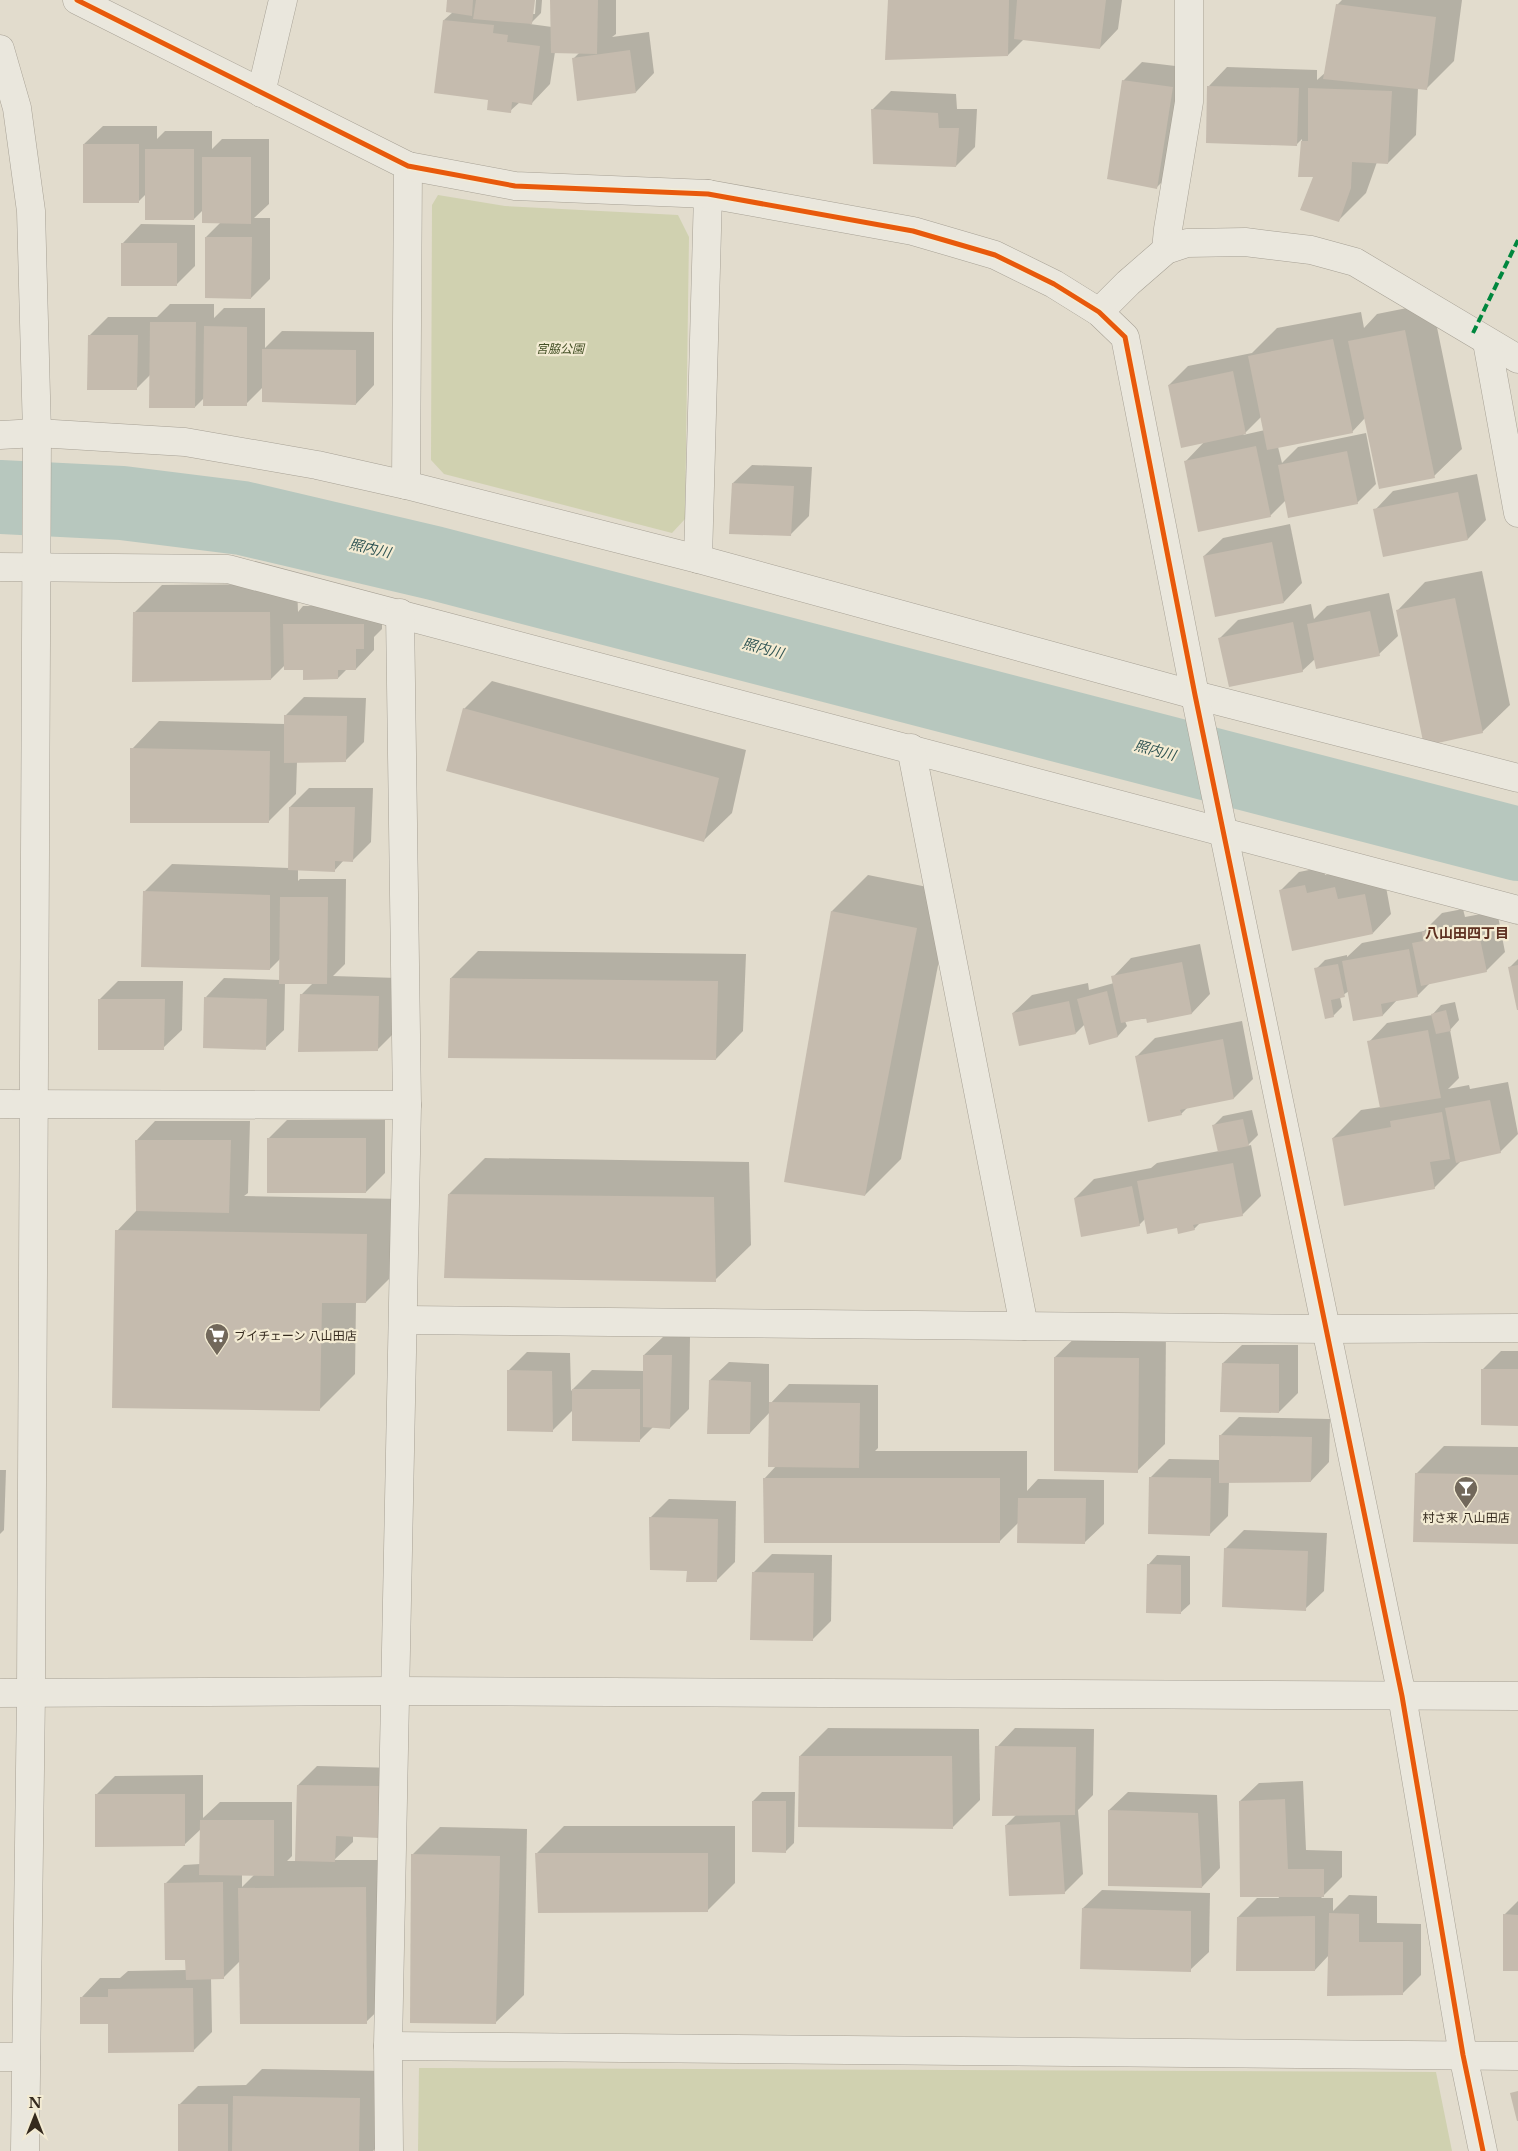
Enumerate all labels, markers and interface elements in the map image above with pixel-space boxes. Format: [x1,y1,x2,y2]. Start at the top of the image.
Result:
park label: 宮脇公園 [536,341,586,356]
water label: 照内川 [348,535,394,562]
water label: 照内川 [740,634,788,663]
water label: 照内川 [1132,736,1180,765]
district label: 八山田四丁目 [1425,924,1509,942]
supermarket icon: ブイチェーン 八山田店 [204,1322,230,1356]
place label: ブイチェーン 八山田店 [234,1328,357,1343]
bar icon: 村さ来 八山田店 [1453,1475,1479,1509]
place label: 村さ来 八山田店 [1422,1510,1510,1525]
north arrow [10,2091,60,2141]
text: N [28,2094,42,2112]

